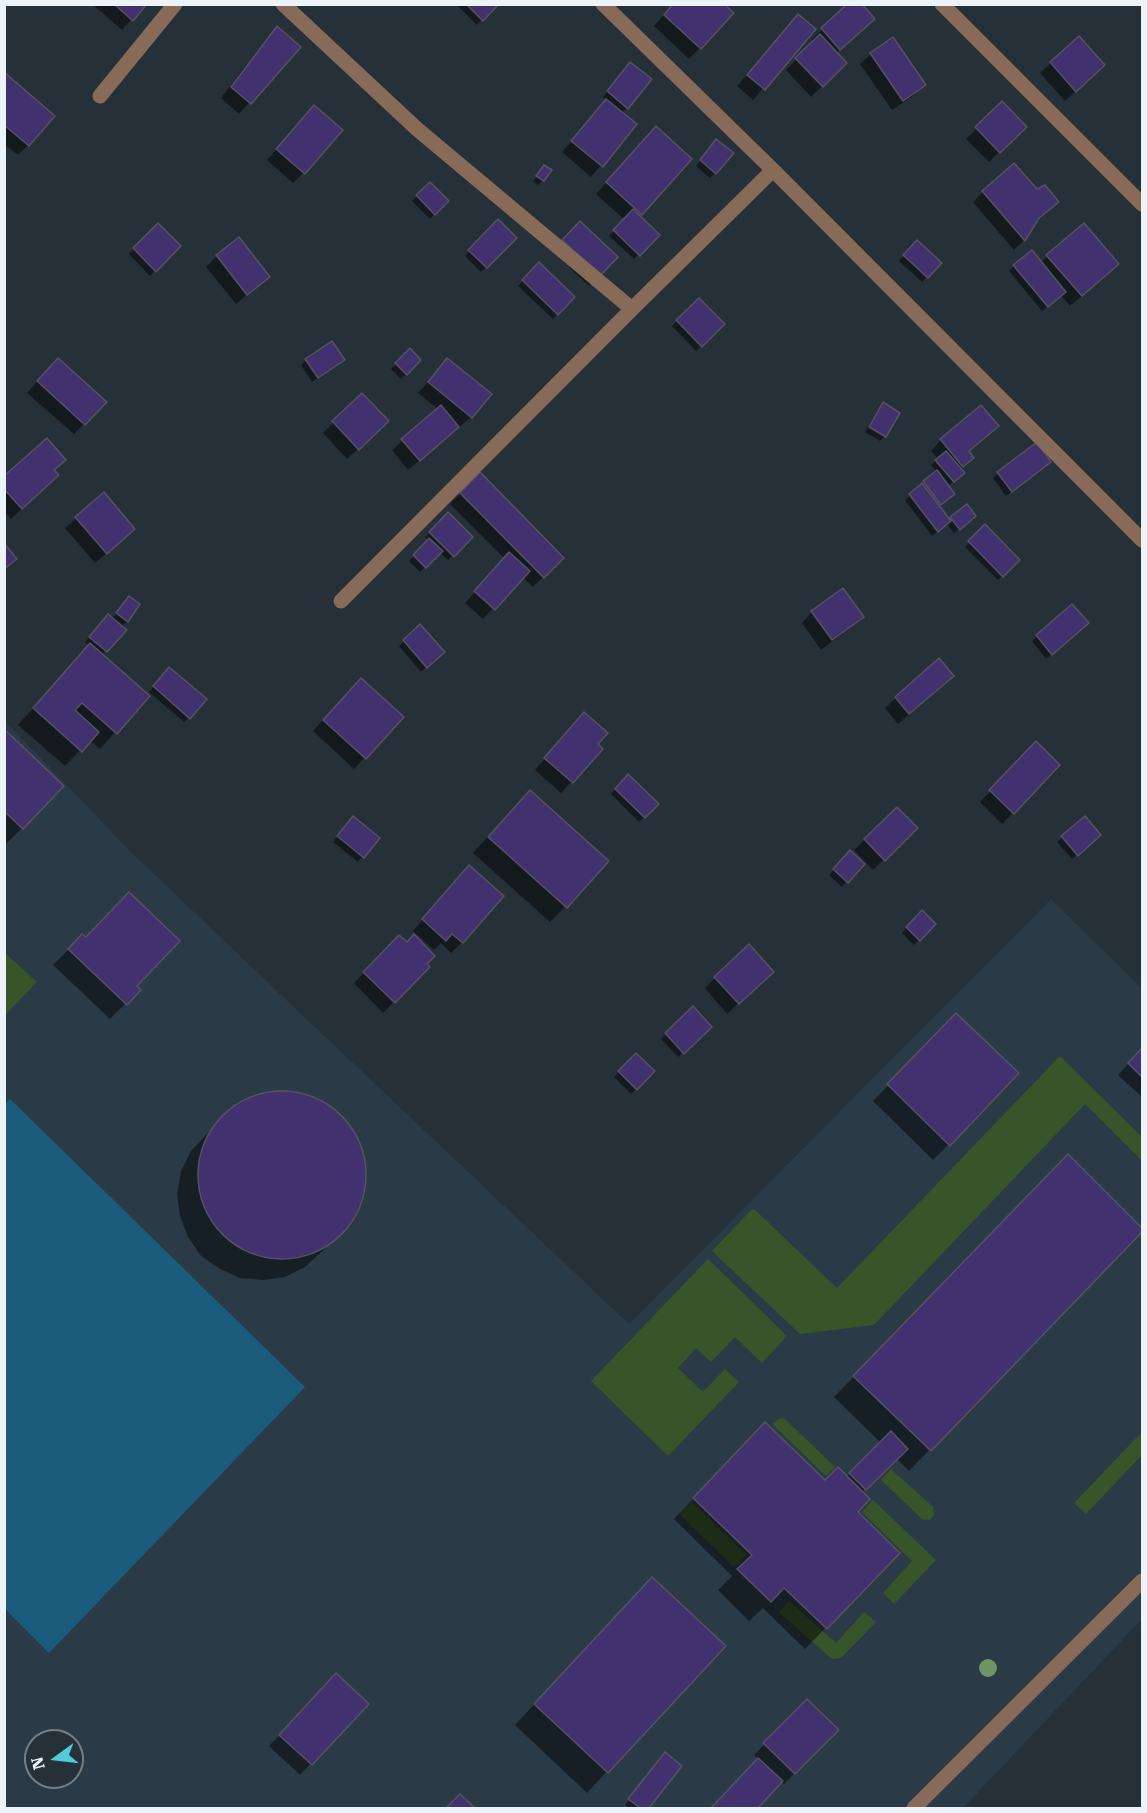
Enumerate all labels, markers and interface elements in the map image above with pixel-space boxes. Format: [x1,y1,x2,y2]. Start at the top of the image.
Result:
north arrow [24,1729,84,1789]
text: N [27,1755,49,1772]

